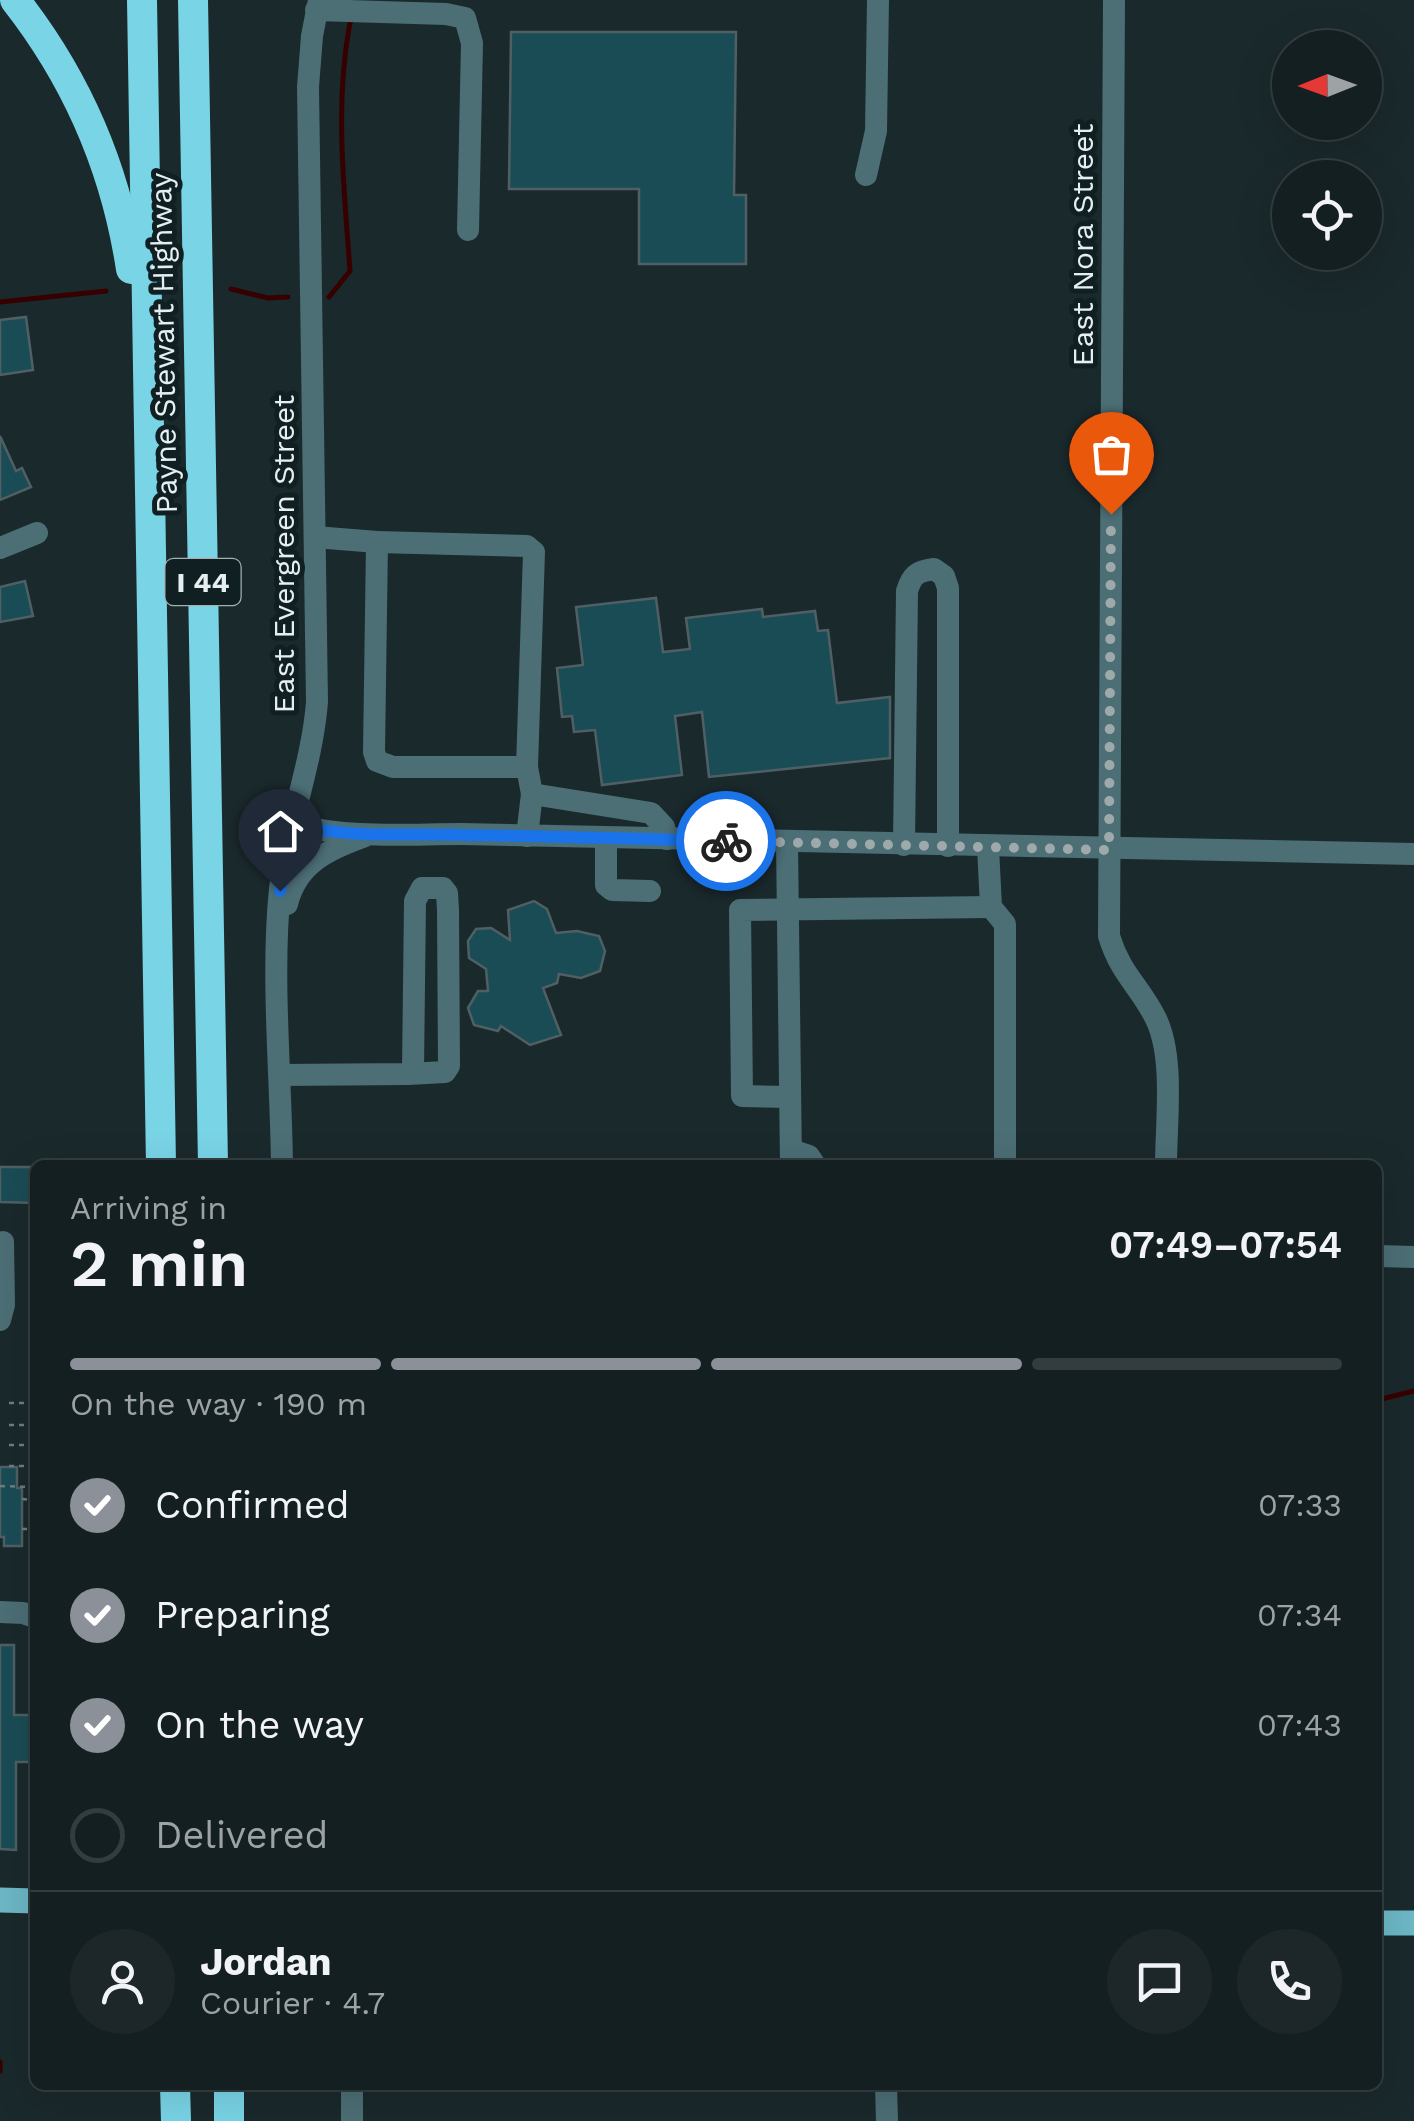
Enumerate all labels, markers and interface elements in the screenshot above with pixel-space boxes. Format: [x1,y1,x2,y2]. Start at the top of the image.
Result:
north arrow [1272,30,1382,140]
map controls [1272,30,1382,270]
street label: East Nora Street [1065,123,1100,367]
button: locate [1272,160,1382,270]
street label: Payne Stewart Highway [143,172,184,514]
street label: East Evergreen Street [266,394,301,713]
pin [1069,412,1154,515]
icon: bag [1084,427,1139,482]
road number: I 44 [166,559,240,605]
pin [238,789,323,892]
courier [676,791,776,891]
icon: home [253,804,308,859]
icon: bike [699,814,754,869]
text: Arriving in [70,1189,227,1227]
text: 07:49–07:54 [1109,1223,1342,1267]
text: 2 min [70,1226,248,1302]
text: On the way · 190 m [70,1385,367,1423]
icon: check [70,1478,125,1533]
text: Confirmed [155,1483,350,1527]
text: 07:33 [1258,1486,1342,1524]
icon: check [70,1588,125,1643]
text: Preparing [155,1593,330,1637]
text: 07:34 [1257,1596,1342,1634]
icon: check [70,1698,125,1753]
text: On the way [155,1703,364,1747]
text: 07:43 [1257,1706,1342,1744]
text: Delivered [155,1813,328,1857]
button: person [70,1929,175,2034]
button: chat [1107,1929,1212,2034]
button: phone [1237,1929,1342,2034]
text: Jordan [200,1940,332,1984]
text: Courier · 4.7 [200,1984,385,2022]

